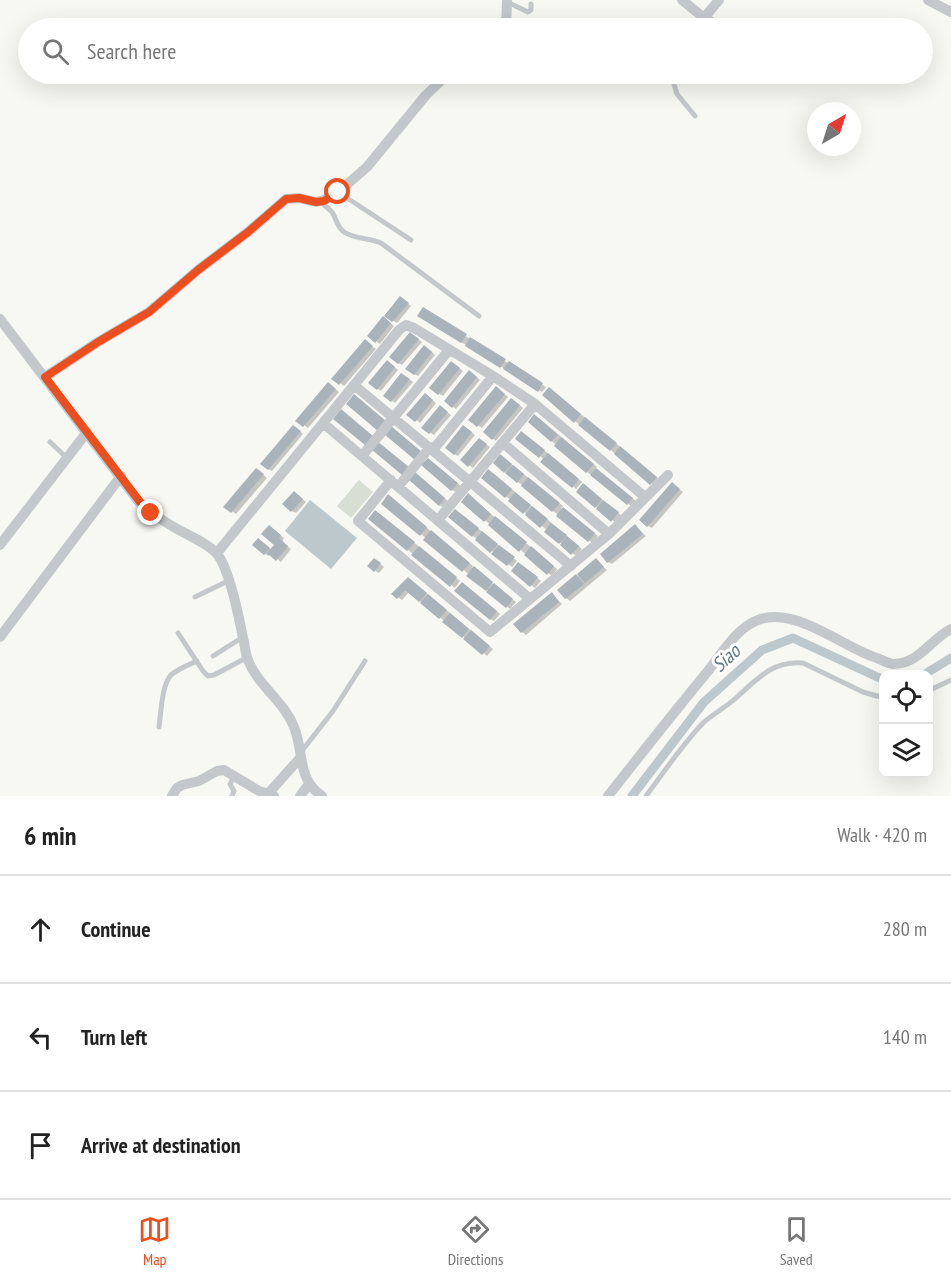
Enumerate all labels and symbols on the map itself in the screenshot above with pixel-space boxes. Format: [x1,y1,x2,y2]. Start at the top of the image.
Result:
north arrow [807,102,861,156]
route start [324,178,350,204]
route end [137,499,163,525]
water label: Siao [706,638,747,678]

